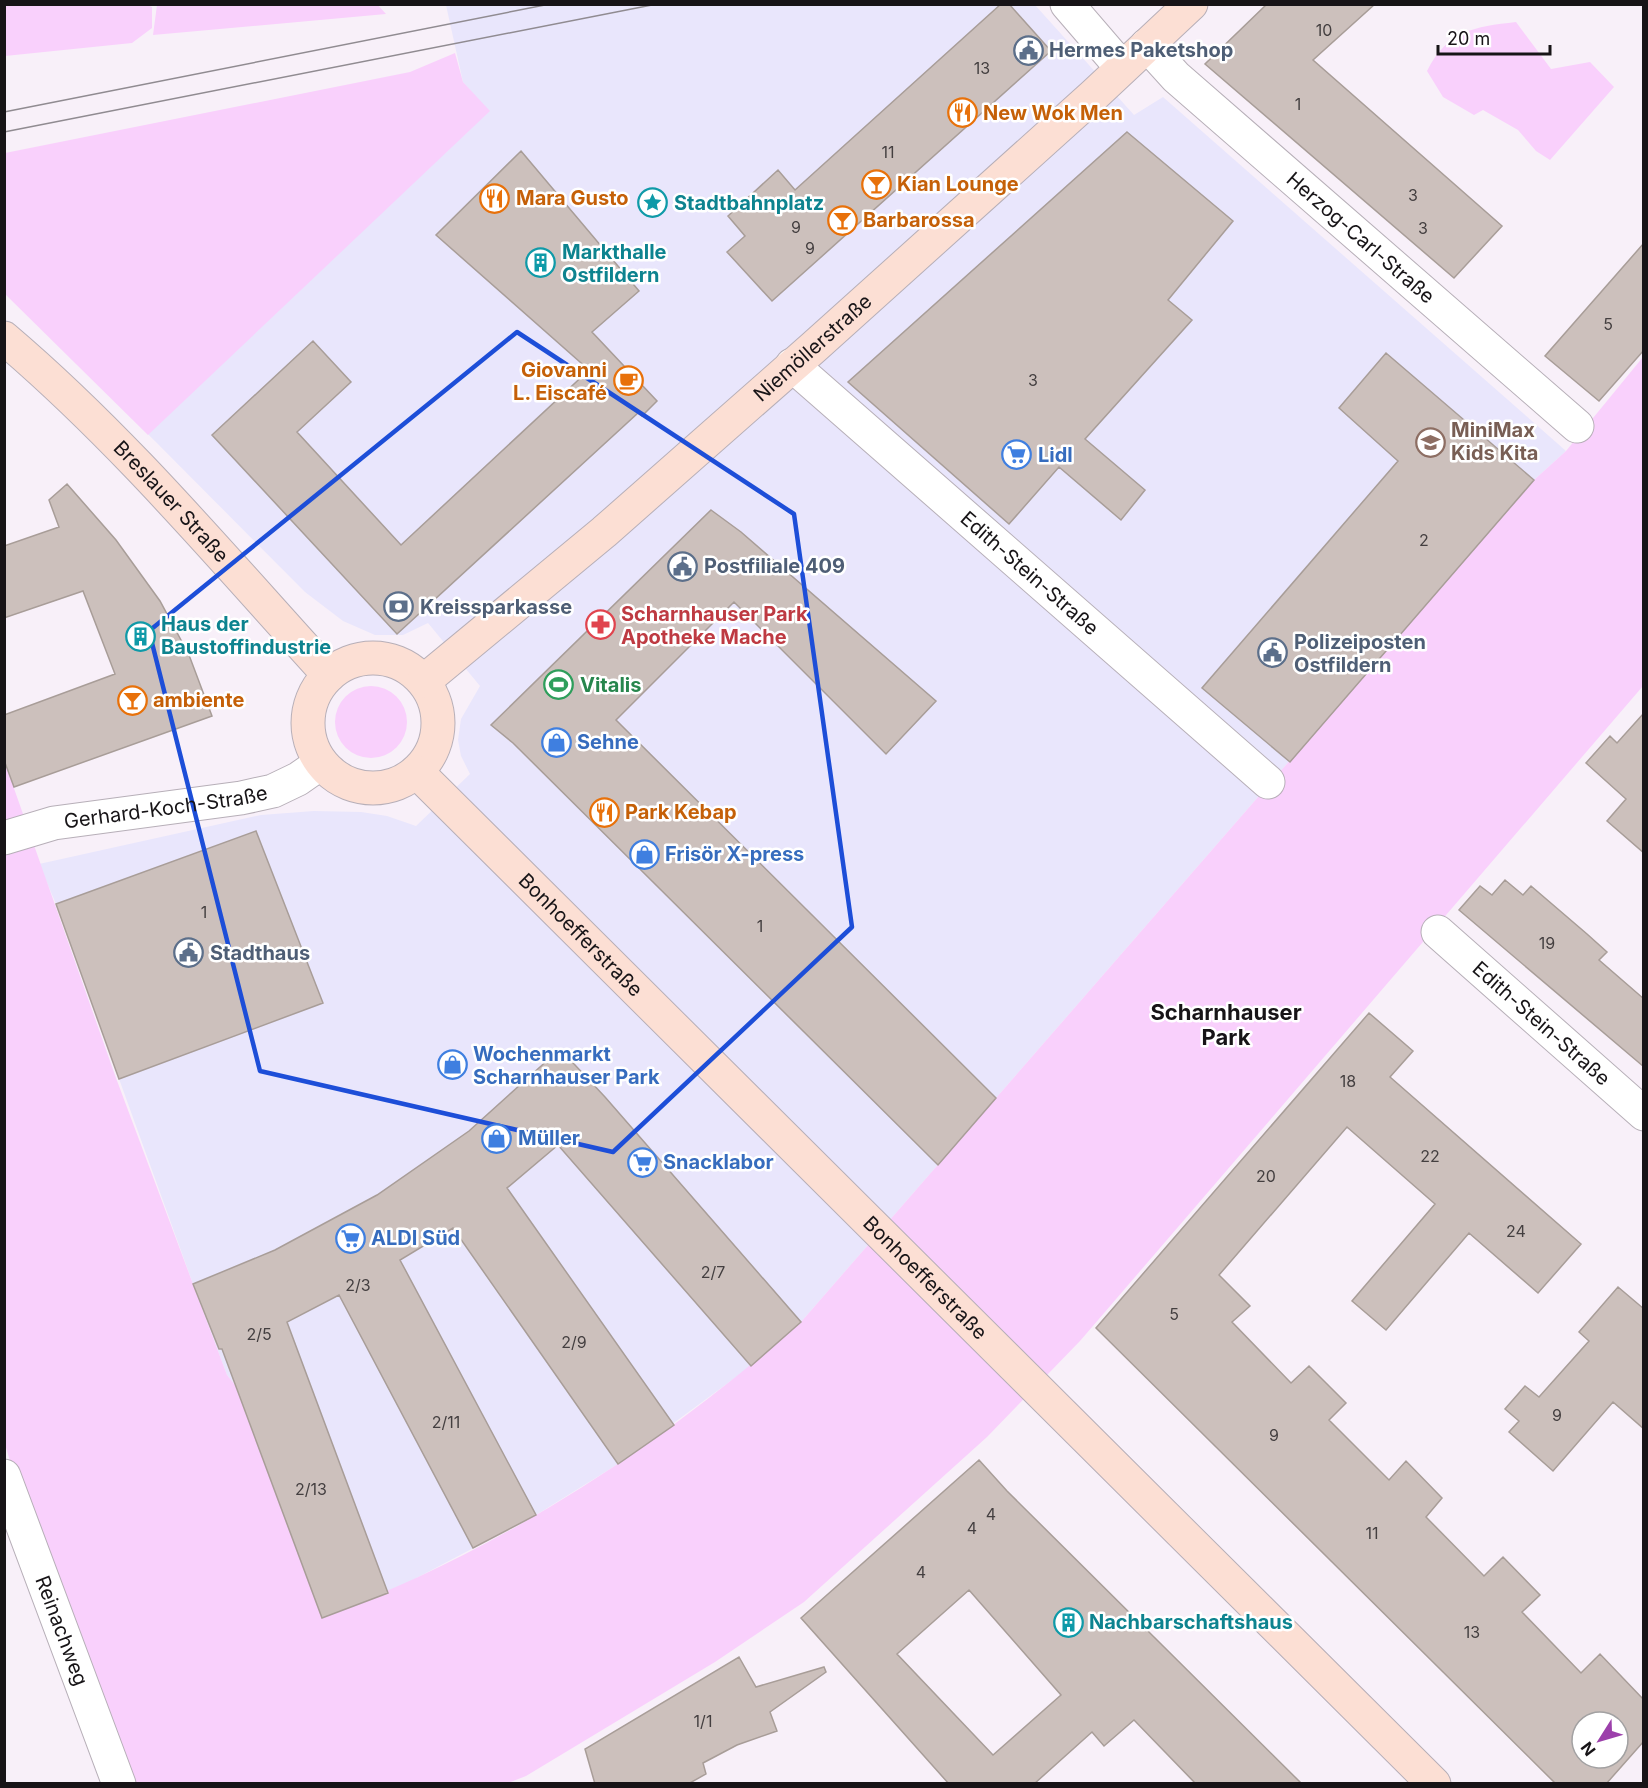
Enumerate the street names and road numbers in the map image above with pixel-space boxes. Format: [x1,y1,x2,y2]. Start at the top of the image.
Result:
street label: Herzog-Carl-Straße [1282,167,1440,309]
street label: Niemöllerstraße [749,289,877,407]
street label: Breslauer Straße [109,436,234,567]
street label: Edith-Stein-Straße [956,506,1104,640]
street label: Gerhard-Koch-Straße [62,781,270,834]
street label: Bonhoefferstraße [514,868,648,1002]
street label: Edith-Stein-Straße [1468,956,1615,1090]
street label: Bonhoefferstraße [858,1211,992,1344]
street label: Reinachweg [30,1572,93,1689]

